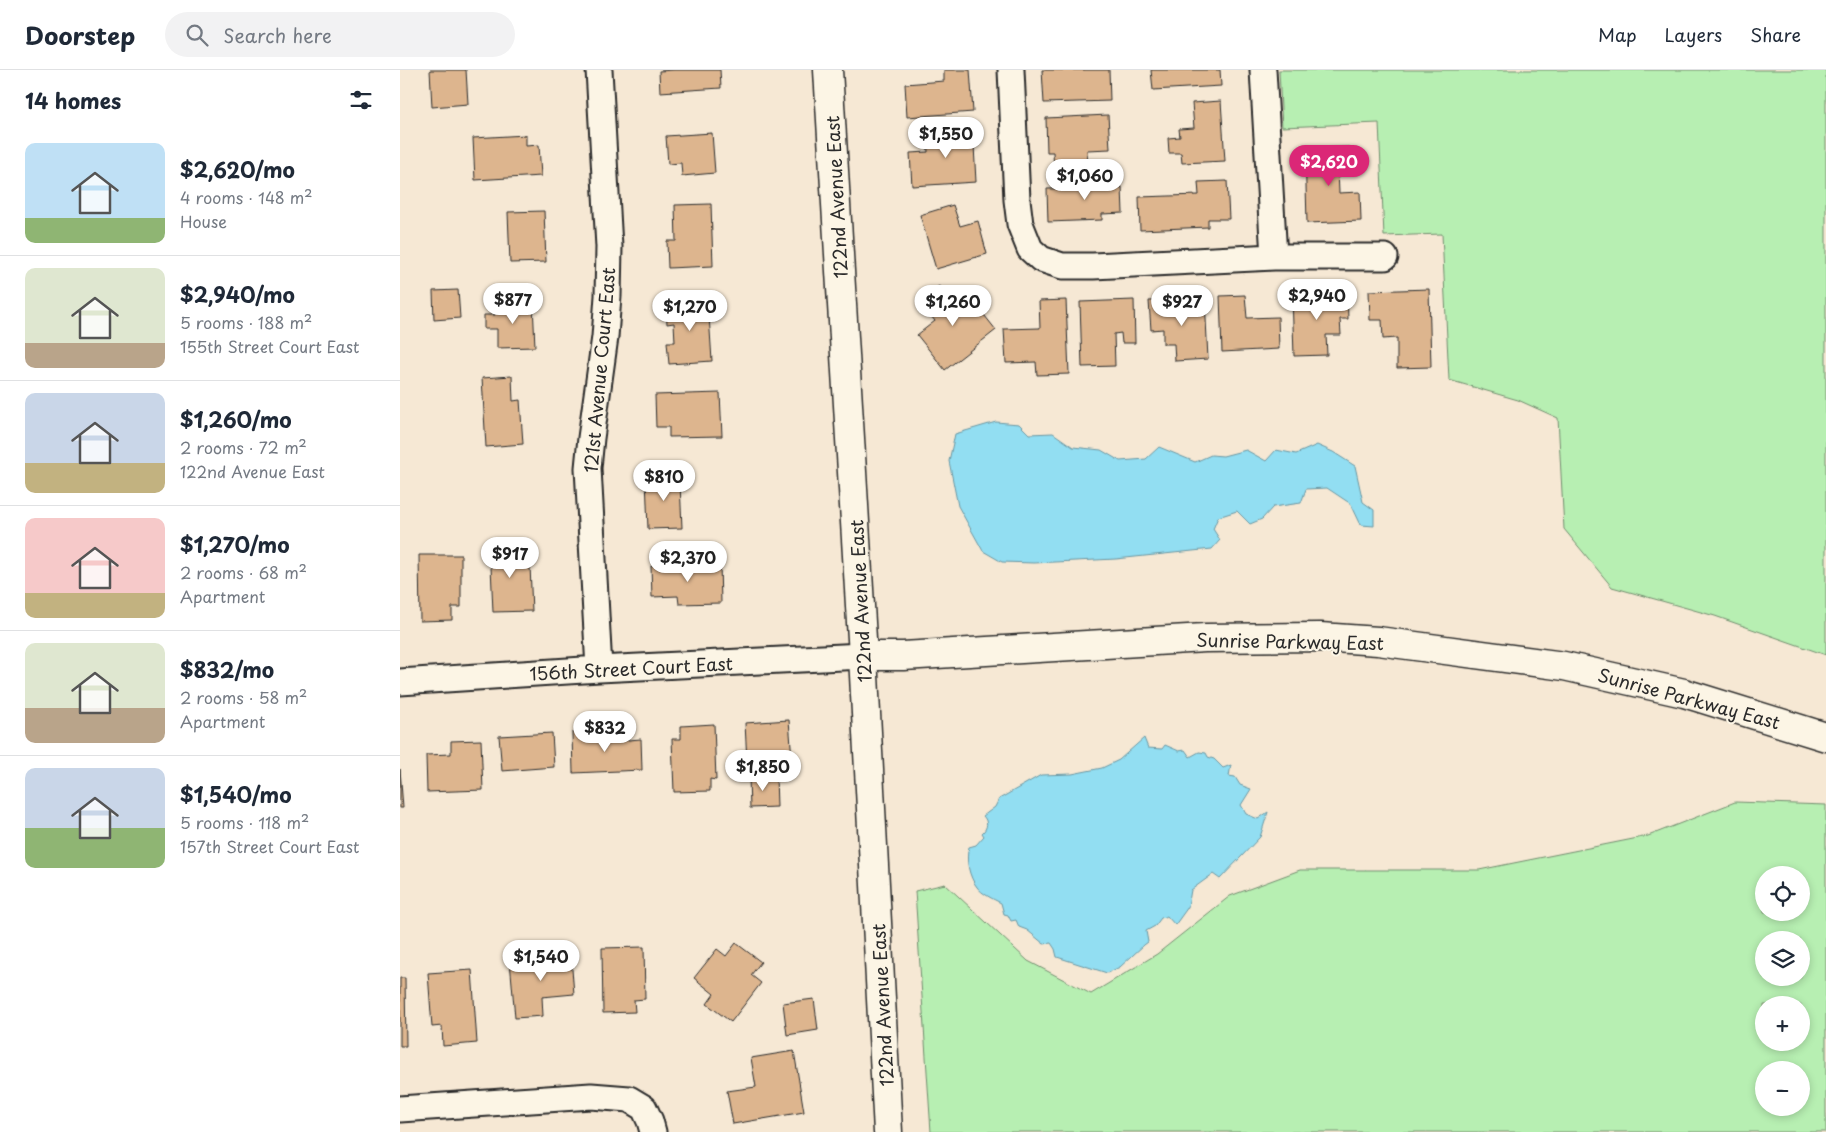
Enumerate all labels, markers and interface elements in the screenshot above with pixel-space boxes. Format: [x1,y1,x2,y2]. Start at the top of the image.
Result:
search box [165,12,515,57]
text: Doorstep [25,17,135,53]
icon: search [183,21,211,49]
text: Search here [223,21,332,49]
text: Map [1598,21,1637,48]
text: Layers [1665,21,1722,48]
text: Share [1750,21,1801,48]
text: 14 homes [25,84,121,116]
icon: filters [347,86,375,114]
street label: 122nd Avenue East [818,115,854,279]
pin: $1,550 [905,116,987,159]
text: $1,550 [919,121,973,145]
pin: $2,620 [1288,144,1370,187]
text: $2,620 [1300,149,1358,173]
text: $2,620/mo [180,153,295,185]
pin: $1,060 [1044,158,1126,201]
icon: home [65,163,125,223]
text: $1,060 [1057,163,1113,187]
text: 4 rooms · 148 m² [180,185,313,209]
text: House [180,209,227,233]
street label: 121st Avenue Court East [577,266,621,474]
text: $2,940/mo [180,278,295,310]
pin: $2,940 [1276,278,1358,321]
pin: $877 [483,282,543,325]
text: $2,940 [1288,283,1346,307]
pin: $1,260 [912,284,994,327]
pin: $927 [1152,284,1212,327]
text: $877 [494,287,532,311]
icon: home [65,288,125,348]
text: $1,260 [926,289,981,313]
text: $927 [1162,289,1202,313]
pin: $1,270 [649,290,731,332]
text: $1,270 [663,294,717,318]
text: 5 rooms · 188 m² [180,310,312,334]
text: 155th Street Court East [180,334,359,358]
text: $1,260/mo [180,403,292,435]
icon: home [65,413,125,473]
text: 2 rooms · 72 m² [180,435,307,459]
text: 122nd Avenue East [180,459,325,483]
pin: $810 [634,460,694,502]
text: $810 [644,464,684,488]
street label: 122nd Avenue East [842,519,878,683]
text: $1,270/mo [180,528,290,560]
pin: $917 [480,536,540,579]
icon: home [65,538,125,598]
pin: $2,370 [647,540,729,583]
text: $917 [492,541,528,565]
text: $2,370 [660,545,716,569]
text: 2 rooms · 68 m² [180,560,307,584]
text: Apartment [180,584,265,608]
street label: Sunrise Parkway East [1196,626,1384,656]
street label: 156th Street Court East [529,649,733,687]
text: $832/mo [180,653,274,685]
street label: Sunrise Parkway East [1595,661,1783,735]
icon: home [65,663,125,723]
text: 2 rooms · 58 m² [180,685,307,709]
text: Apartment [180,709,265,733]
pin: $832 [575,710,635,753]
text: $832 [584,715,626,739]
pin: $1,850 [722,750,804,792]
text: $1,850 [736,754,790,778]
text: $1,540/mo [180,778,292,810]
icon: home [65,788,125,848]
text: 5 rooms · 118 m² [180,810,309,834]
text: 157th Street Court East [180,834,360,858]
map controls [1755,866,1810,1116]
button: locate [1755,866,1810,921]
street label: 122nd Avenue East [864,923,900,1087]
button: layers [1755,931,1810,986]
pin: $1,540 [500,940,582,982]
text: $1,540 [514,944,568,968]
button: + [1755,996,1810,1051]
button: − [1755,1061,1810,1116]

